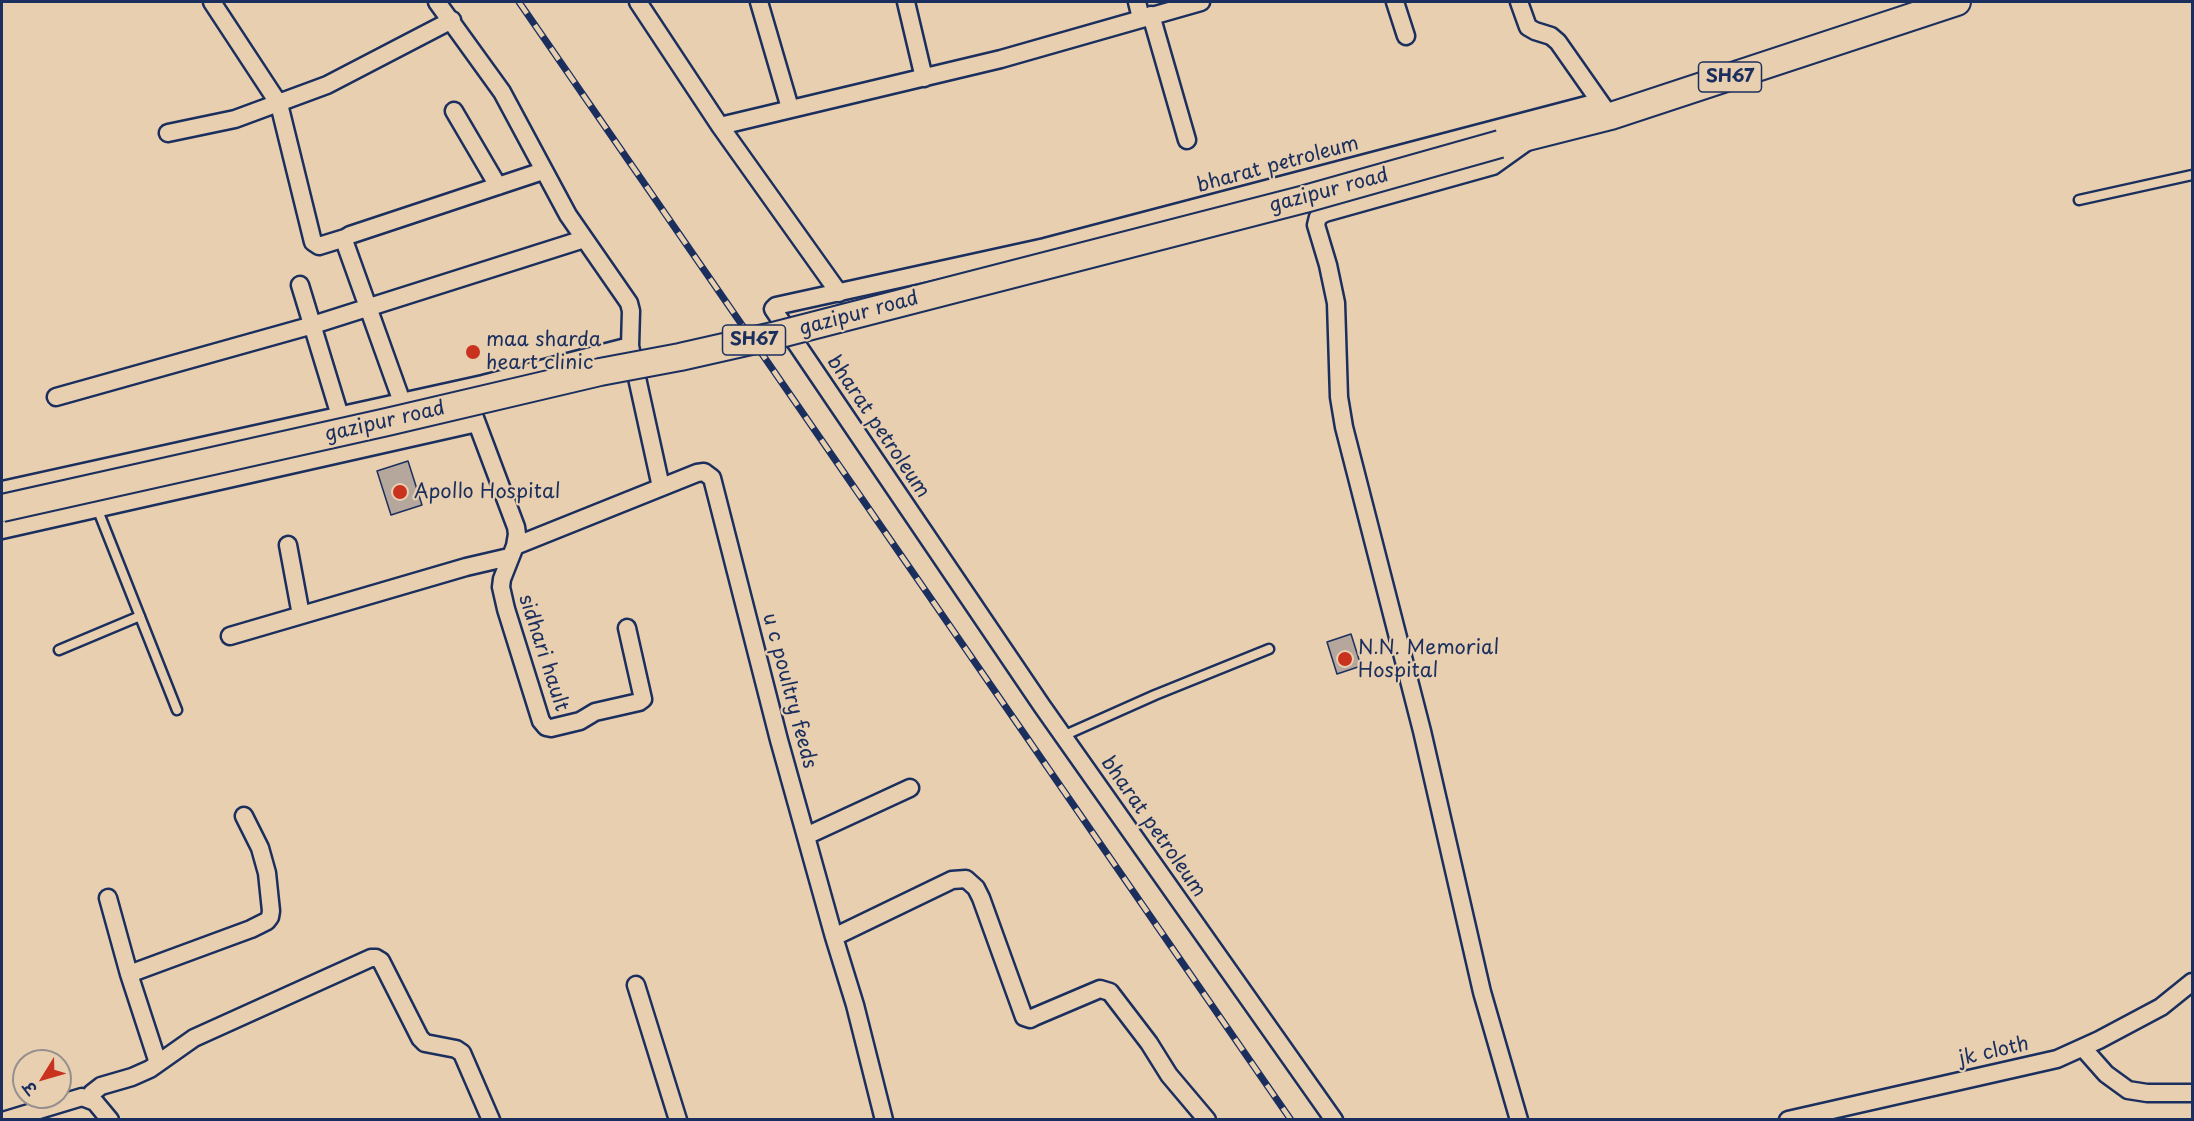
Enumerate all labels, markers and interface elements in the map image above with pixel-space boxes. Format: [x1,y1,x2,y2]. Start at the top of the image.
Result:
road number: SH67 [1698,62,1762,92]
street label: bharat petroleum [1194,132,1362,198]
street label: gazipur road [1267,164,1391,218]
street label: gazipur road [797,287,921,341]
road number: SH67 [722,325,786,355]
place label: maa sharda heart clinic [486,328,601,375]
marker: maa sharda heart clinic [464,343,482,361]
street label: bharat petroleum [821,351,935,503]
street label: gazipur road [323,397,447,447]
place label: Apollo Hospital [414,480,560,504]
marker: Apollo Hospital [391,483,409,501]
street label: sidhari hault [513,591,573,715]
street label: u c poultry feeds [757,611,821,771]
place label: N.N. Memorial Hospital [1358,636,1499,683]
marker: N.N. Memorial Hospital [1336,650,1354,668]
street label: bharat petroleum [1095,752,1211,902]
street label: jk cloth [1957,1032,2031,1072]
north arrow [12,1049,72,1109]
text: उ [16,1077,42,1100]

